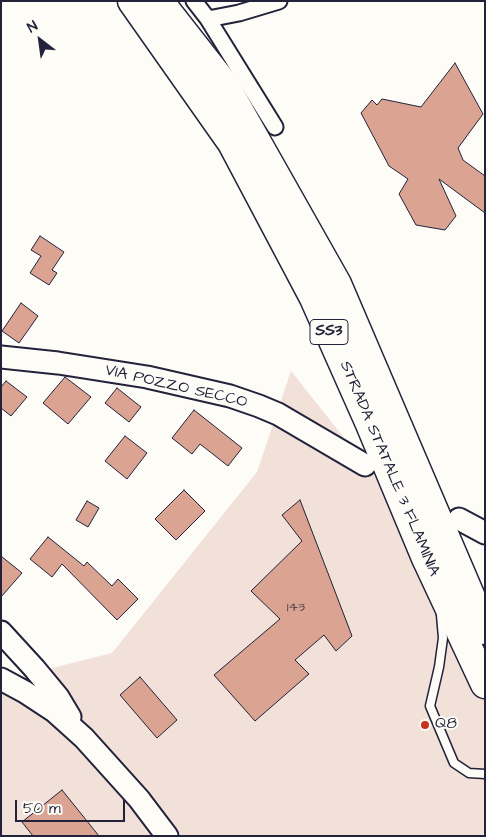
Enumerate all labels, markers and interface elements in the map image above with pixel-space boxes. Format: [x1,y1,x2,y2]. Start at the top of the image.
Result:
north arrow [15,15,65,65]
text: N [24,16,41,38]
road number: SS3 [310,320,348,344]
street label: STRADA STATALE 3 FLAMINIA [335,359,443,579]
street label: VIA POZZO SECCO [103,361,249,413]
house number: 143 [287,600,305,616]
place label: Q8 [435,715,457,735]
marker: Q8 [419,719,431,731]
scale bar [18,790,128,822]
text: 50 m [23,798,61,819]

